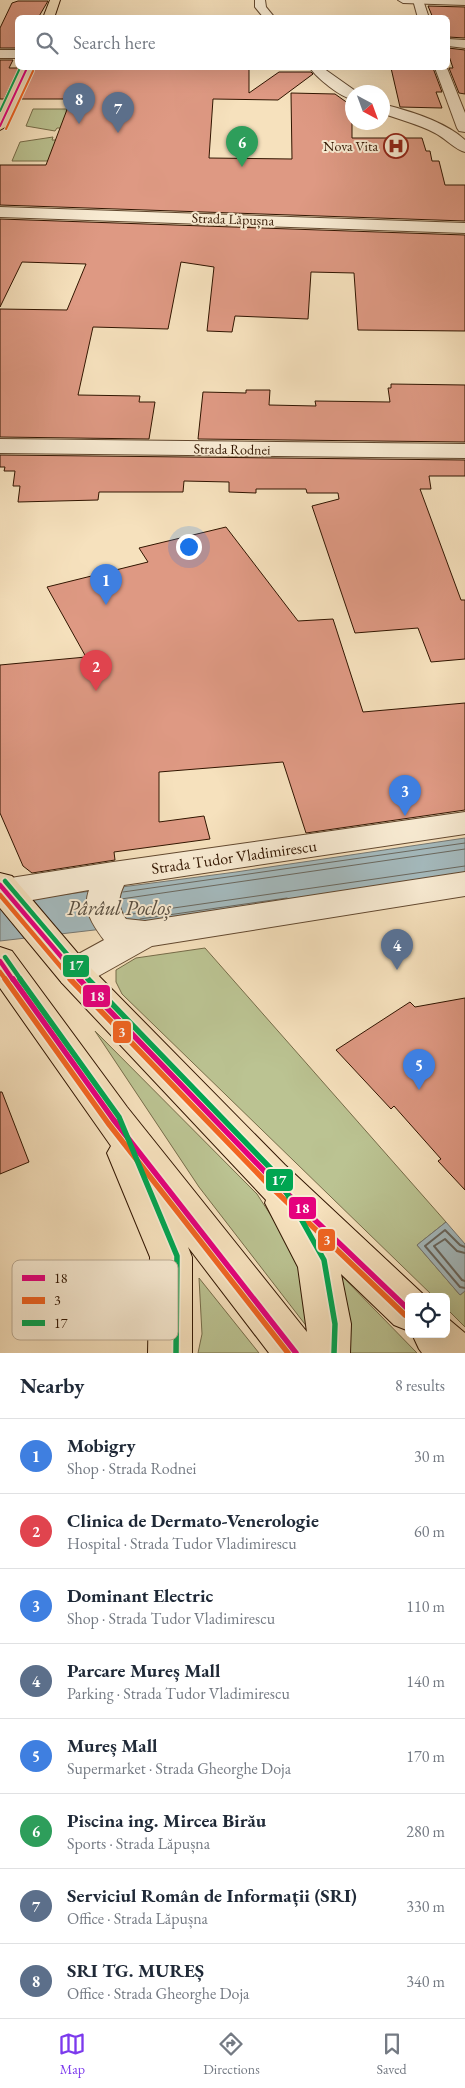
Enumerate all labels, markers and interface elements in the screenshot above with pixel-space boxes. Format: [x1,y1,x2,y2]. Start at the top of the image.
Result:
search box [15,15,450,70]
icon: search [33,29,61,57]
text: Search here [73,30,155,55]
pin: 8 [63,83,95,124]
north arrow [345,85,390,130]
pin: 7 [102,92,134,133]
pin: 6 [226,126,258,167]
hospital icon: Nova Vita [383,133,409,159]
place label: Nova Vita [323,137,378,155]
street label: Strada Lăpușna [191,209,275,229]
street label: Strada Rodnei [193,439,271,459]
your location [176,534,202,560]
pin: 1 [90,564,122,605]
pin: 2 [80,650,112,691]
pin: 3 [389,775,421,816]
street label: Strada Tudor Vladimirescu [150,835,319,879]
water label: Pârâul Pocloș [67,894,171,921]
pin: 4 [381,929,413,970]
line badge: 17 [62,954,90,978]
text: 17 [69,956,84,974]
line badge: 18 [82,984,111,1008]
text: 18 [90,987,104,1005]
line badge: 3 [112,1020,132,1044]
text: 3 [118,1023,126,1041]
pin: 5 [403,1049,435,1090]
line badge: 17 [265,1168,294,1192]
text: 17 [272,1171,287,1189]
line badge: 18 [288,1196,317,1220]
text: 18 [295,1199,309,1217]
line badge: 3 [317,1228,336,1252]
text: 3 [323,1231,331,1249]
legend [12,1260,178,1340]
text: 18 [54,1269,68,1287]
text: 3 [54,1291,61,1309]
map controls [405,1293,450,1338]
button: locate [405,1293,450,1338]
text: 17 [54,1314,68,1332]
text: Nearby [20,1372,84,1399]
text: 8 results [395,1375,445,1396]
text: Mobigry [67,1433,136,1458]
text: 1 [32,1446,40,1467]
text: 30 m [414,1446,445,1467]
text: Shop · Strada Rodnei [67,1458,196,1479]
text: Clinica de Dermato-Venerologie [67,1508,319,1533]
text: 2 [32,1521,40,1542]
text: 60 m [414,1521,445,1542]
text: Hospital · Strada Tudor Vladimirescu [67,1533,297,1554]
text: Dominant Electric [67,1583,213,1608]
text: 3 [32,1596,40,1617]
text: 110 m [406,1596,445,1617]
text: Shop · Strada Tudor Vladimirescu [67,1608,275,1629]
text: Parcare Mureș Mall [67,1658,220,1683]
text: 4 [32,1671,40,1692]
text: 140 m [406,1671,445,1692]
text: Parking · Strada Tudor Vladimirescu [67,1683,290,1704]
text: Mureș Mall [67,1733,158,1758]
text: 5 [32,1746,40,1767]
text: 170 m [406,1746,445,1767]
text: Supermarket · Strada Gheorghe Doja [67,1758,291,1779]
text: Piscina ing. Mircea Birău [67,1808,266,1833]
text: 6 [32,1821,40,1842]
text: 280 m [406,1821,445,1842]
text: Sports · Strada Lăpușna [67,1833,210,1854]
text: Serviciul Român de Informații (SRI) [67,1883,357,1908]
text: 7 [32,1896,40,1917]
text: 330 m [406,1896,445,1917]
text: Office · Strada Lăpușna [67,1908,208,1929]
text: SRI TG. MUREȘ [67,1958,204,1983]
text: 8 [32,1971,40,1992]
text: 340 m [406,1971,445,1992]
text: Office · Strada Gheorghe Doja [67,1983,249,2004]
tab: Map [58,2030,86,2078]
tab: Directions [203,2030,260,2078]
tab: Saved [377,2030,407,2078]

